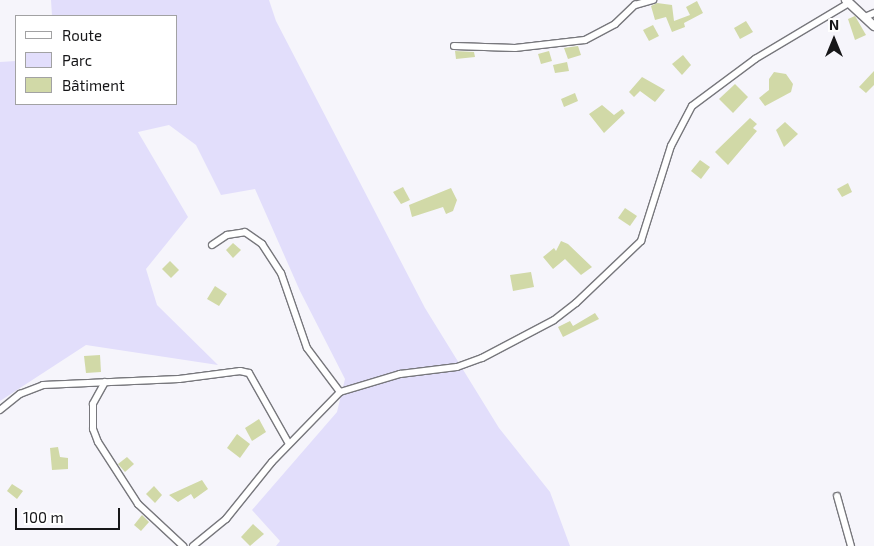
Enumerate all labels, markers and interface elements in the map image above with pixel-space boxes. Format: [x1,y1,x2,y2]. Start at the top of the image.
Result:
legend [15,15,178,105]
north arrow [809,15,859,65]
text: N [829,16,839,33]
text: Route [62,26,102,44]
text: Parc [62,51,92,69]
text: Bâtiment [62,76,125,94]
scale bar [18,498,122,530]
text: 100 m [23,508,64,526]

